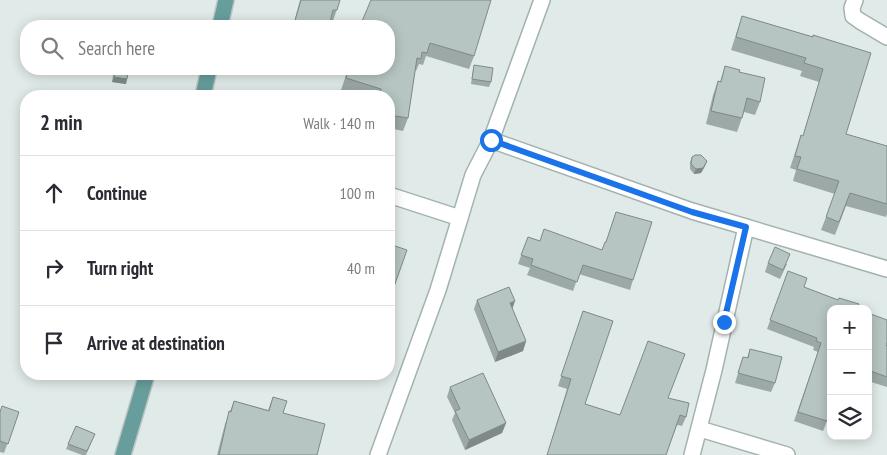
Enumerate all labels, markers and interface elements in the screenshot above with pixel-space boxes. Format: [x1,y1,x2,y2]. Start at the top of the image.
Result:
search box [20,20,395,75]
icon: search [38,34,66,62]
text: Search here [78,36,155,60]
text: 2 min [40,109,82,136]
text: Walk · 140 m [303,113,375,133]
route start [480,129,503,152]
icon: ahead [40,179,68,207]
text: Continue [87,181,147,205]
text: 100 m [340,183,375,203]
icon: right [40,254,68,282]
text: Turn right [87,256,153,280]
text: 40 m [347,258,375,278]
map controls [827,305,872,440]
button: + [827,305,872,350]
route end [713,311,736,334]
icon: arrive [40,329,68,357]
text: Arrive at destination [87,331,225,355]
button: − [827,350,872,395]
button: layers [827,395,872,440]

